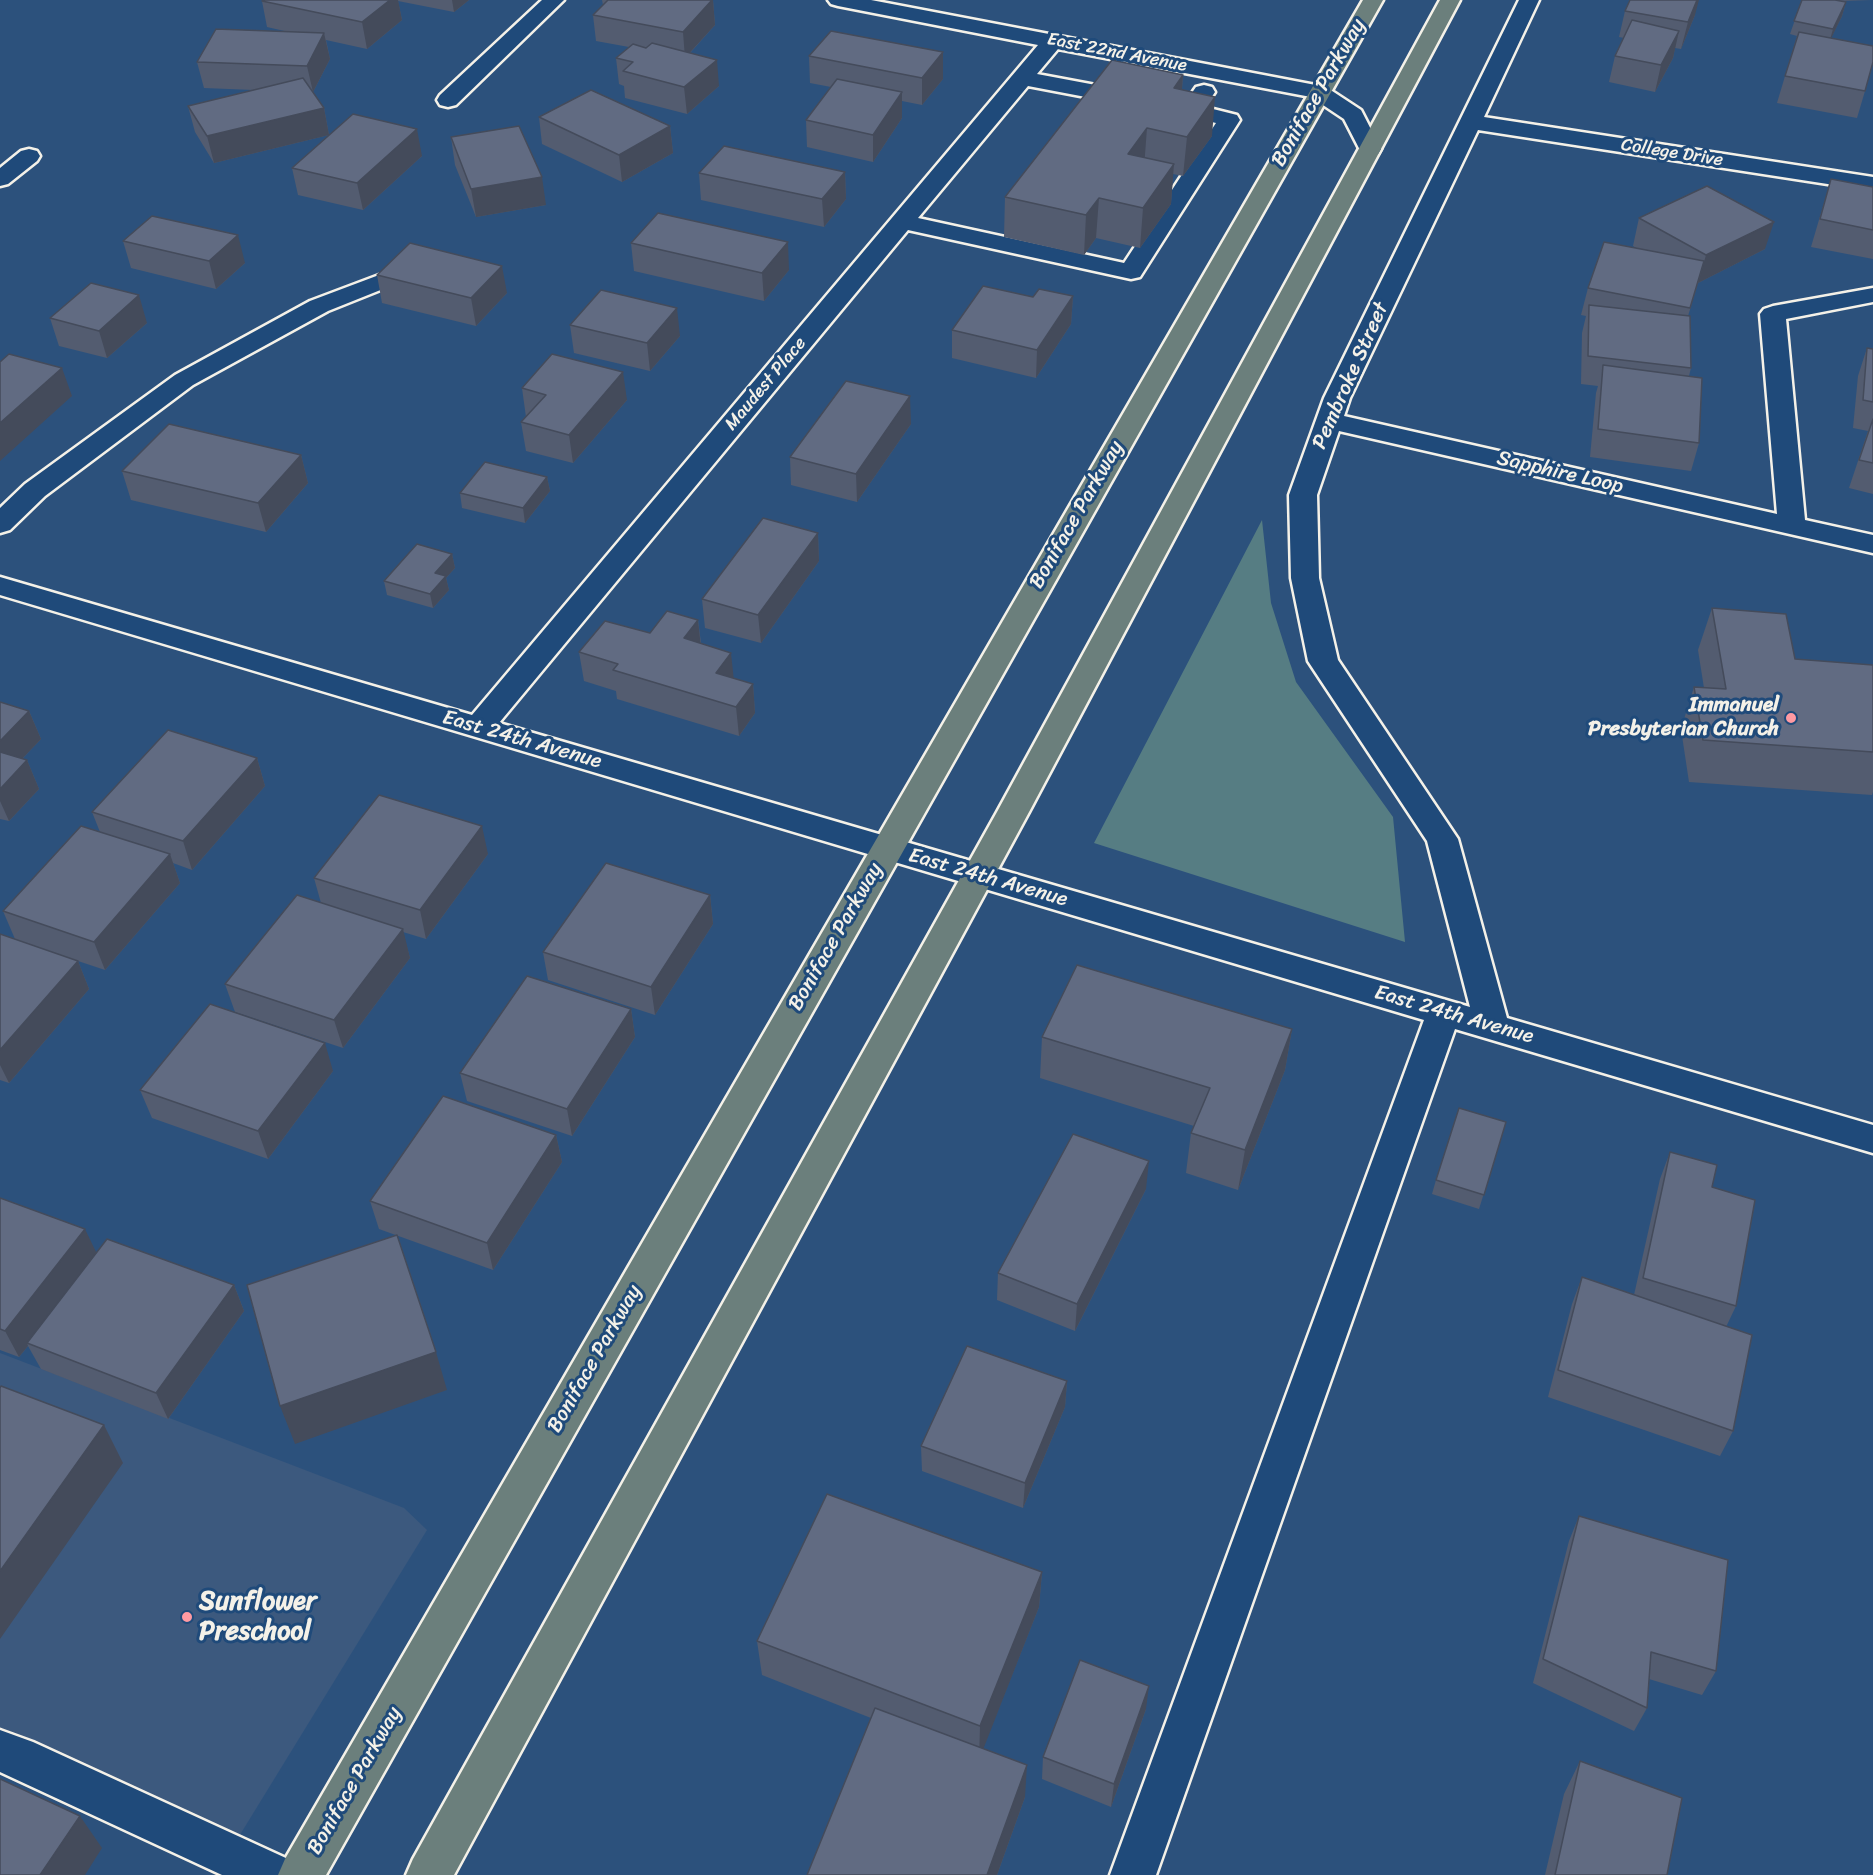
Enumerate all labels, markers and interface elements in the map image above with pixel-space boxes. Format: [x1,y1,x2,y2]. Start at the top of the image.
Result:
street label: Boniface Parkway [1266,15,1372,171]
street label: East 22nd Avenue [1045,29,1189,77]
street label: College Drive [1619,134,1725,172]
street label: Pembroke Street [1307,299,1395,453]
street label: Maudest Place [721,333,811,435]
street label: Boniface Parkway [1024,437,1130,593]
street label: Sapphire Loop [1494,446,1626,500]
place label: Immanuel Presbyterian Church [1588,693,1779,743]
street label: East 24th Avenue [440,705,604,775]
marker: Immanuel Presbyterian Church [1784,711,1798,725]
street label: East 24th Avenue [906,843,1070,913]
street label: Boniface Parkway [783,859,889,1015]
street label: East 24th Avenue [1372,980,1536,1050]
street label: Boniface Parkway [542,1281,648,1437]
place label: Sunflower Preschool [199,1586,316,1648]
marker: Sunflower Preschool [180,1610,194,1624]
street label: Boniface Parkway [302,1703,408,1859]

